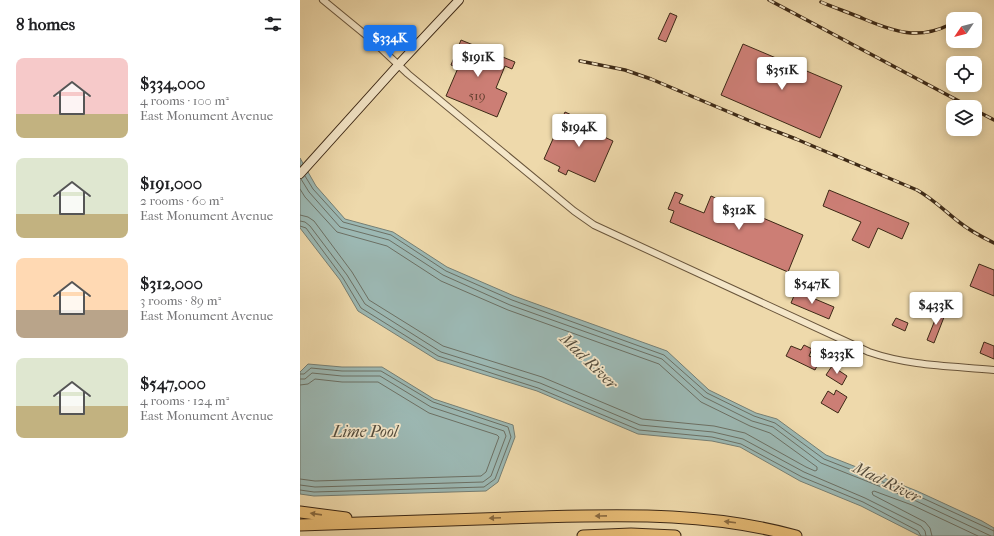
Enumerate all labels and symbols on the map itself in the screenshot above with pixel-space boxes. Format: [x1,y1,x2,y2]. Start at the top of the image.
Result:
north arrow [946,12,982,48]
pin: $334K [362,25,418,59]
pin: $191K [450,44,506,78]
pin: $351K [754,57,810,91]
house number: 519 [468,88,486,103]
pin: $194K [551,114,607,148]
pin: $312K [711,197,767,231]
pin: $547K [784,271,840,305]
pin: $433K [908,292,964,326]
water label: Mad River [556,328,623,394]
pin: $233K [809,341,865,375]
water label: Lime Pool [331,422,400,441]
water label: Mad River [849,457,925,507]
one-way arrow [309,511,322,517]
one-way arrow [595,512,607,519]
one-way arrow [489,515,501,522]
one-way arrow [724,519,736,525]

